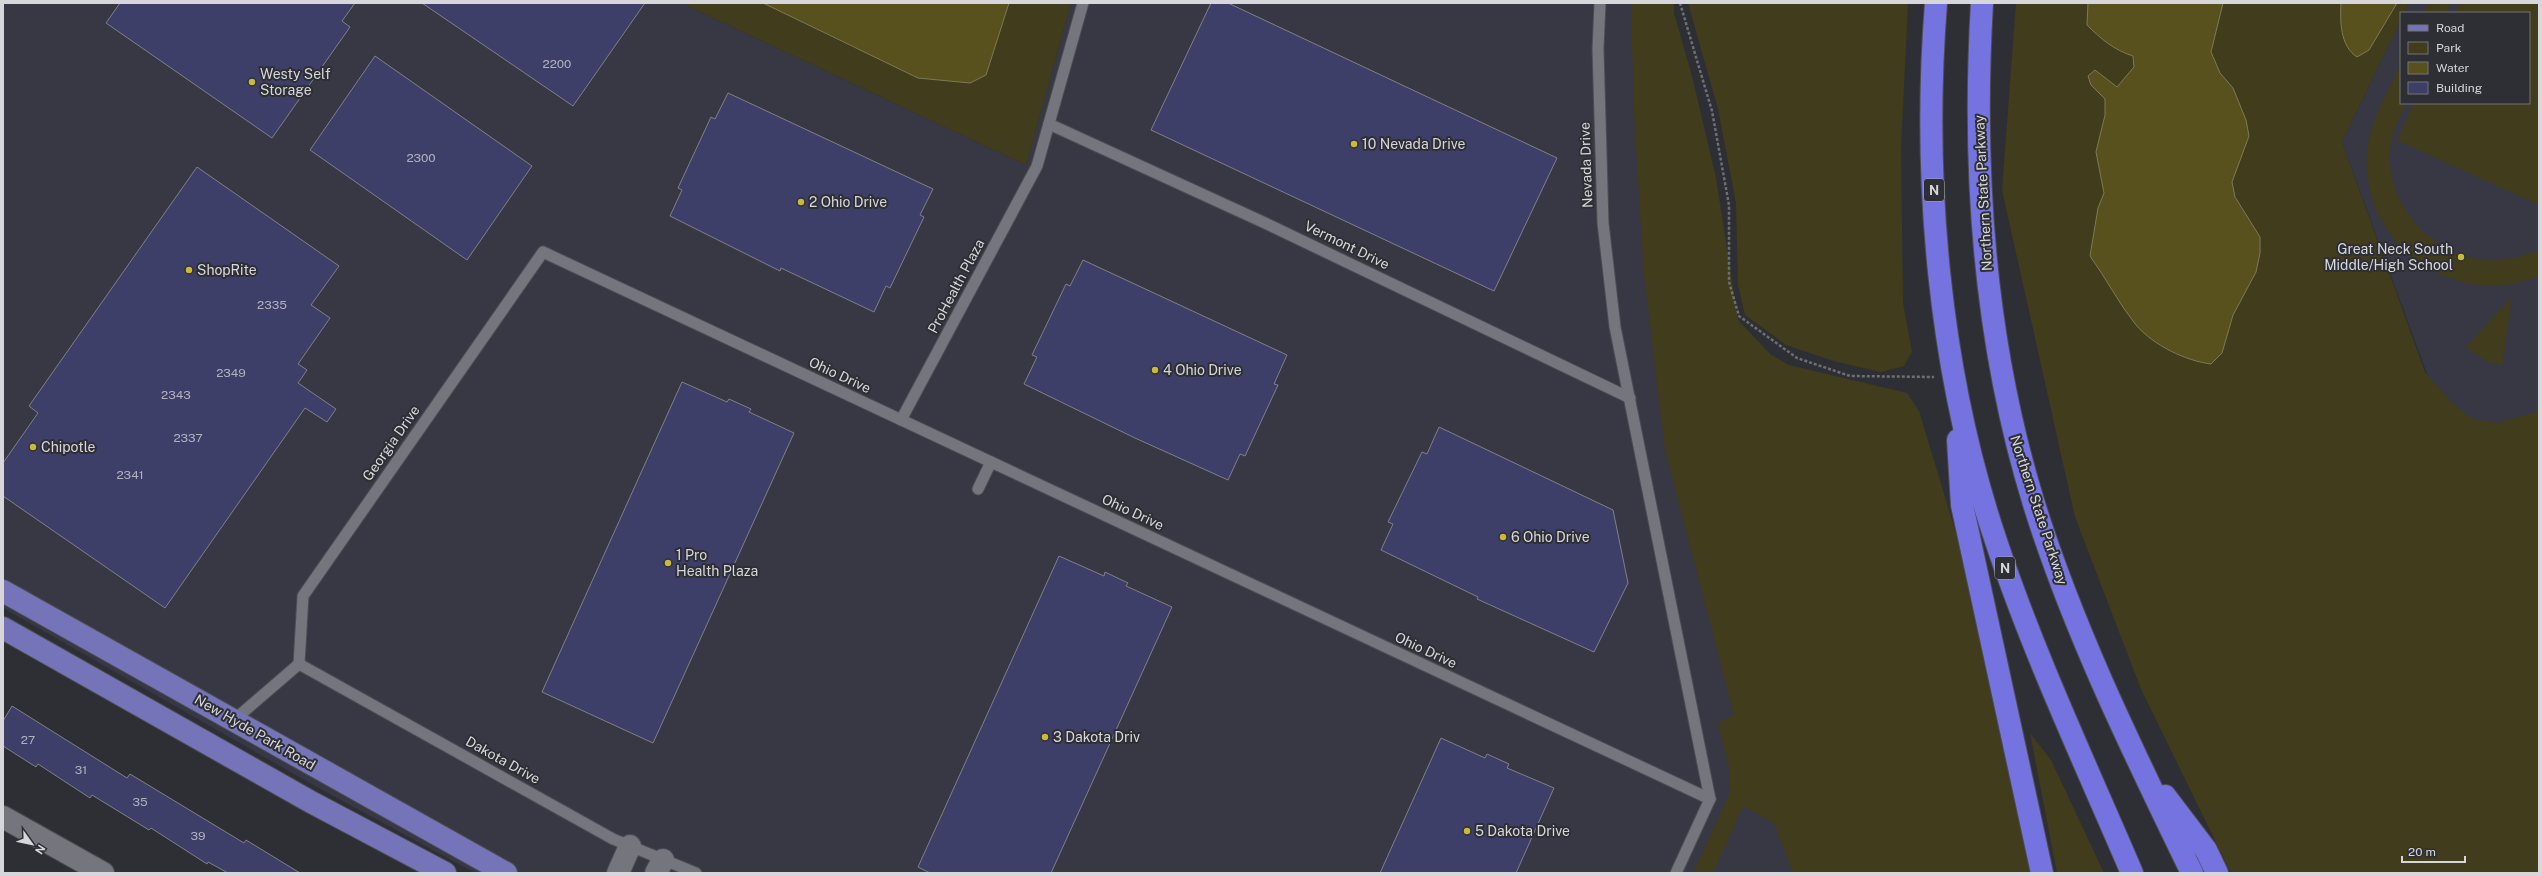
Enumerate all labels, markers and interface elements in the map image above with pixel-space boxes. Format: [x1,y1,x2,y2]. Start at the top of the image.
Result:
legend [2400,12,2530,104]
text: Road [2436,21,2464,35]
text: Park [2436,41,2462,55]
house number: 2200 [543,57,571,71]
text: Water [2436,61,2470,75]
place label: Westy Self Storage [260,66,331,98]
marker: Westy Self Storage [247,77,257,87]
text: Building [2436,81,2482,95]
street label: Northern State Parkway [1971,114,1995,271]
street label: Nevada Drive [1577,122,1595,208]
place label: 10 Nevada Drive [1362,136,1466,152]
marker: 10 Nevada Drive [1349,139,1359,149]
house number: 2300 [406,151,436,165]
road number: N [1924,179,1944,201]
place label: 2 Ohio Drive [809,194,887,210]
marker: 2 Ohio Drive [796,197,806,207]
street label: Vermont Drive [1302,218,1392,272]
street label: ProHealth Plaza [924,236,988,336]
place label: Great Neck South Middle/High School [2324,241,2453,273]
marker: Great Neck South Middle/High School [2456,252,2466,262]
place label: ShopRite [197,262,257,278]
marker: ShopRite [184,265,194,275]
house number: 2335 [257,298,287,312]
street label: Ohio Drive [807,354,874,396]
place label: 4 Ohio Drive [1163,362,1242,378]
marker: 4 Ohio Drive [1150,365,1160,375]
house number: 2349 [216,366,246,380]
house number: 2343 [161,388,191,402]
street label: Georgia Drive [359,402,423,484]
house number: 2337 [173,431,203,445]
street label: Northern State Parkway [2007,433,2071,587]
place label: Chipotle [41,439,96,455]
marker: Chipotle [28,442,38,452]
house number: 2341 [116,468,144,482]
street label: Ohio Drive [1100,491,1167,533]
place label: 6 Ohio Drive [1511,529,1590,545]
marker: 6 Ohio Drive [1498,532,1508,542]
place label: 1 Pro Health Plaza [676,547,758,579]
road number: N [1995,557,2015,579]
marker: 1 Pro Health Plaza [663,558,673,568]
street label: Ohio Drive [1393,629,1460,671]
street label: New Hyde Park Road [192,691,318,773]
place label: 3 Dakota Driv [1053,729,1140,745]
marker: 3 Dakota Driv [1040,732,1050,742]
house number: 27 [21,733,35,747]
street label: Dakota Drive [463,733,543,787]
house number: 31 [75,763,87,777]
house number: 35 [132,795,148,809]
place label: 5 Dakota Drive [1475,823,1570,839]
north arrow [12,824,52,864]
marker: 5 Dakota Drive [1462,826,1472,836]
house number: 39 [191,829,205,843]
scale bar [2402,838,2465,864]
text: N [33,843,48,856]
text: 20 m [2408,845,2436,859]

